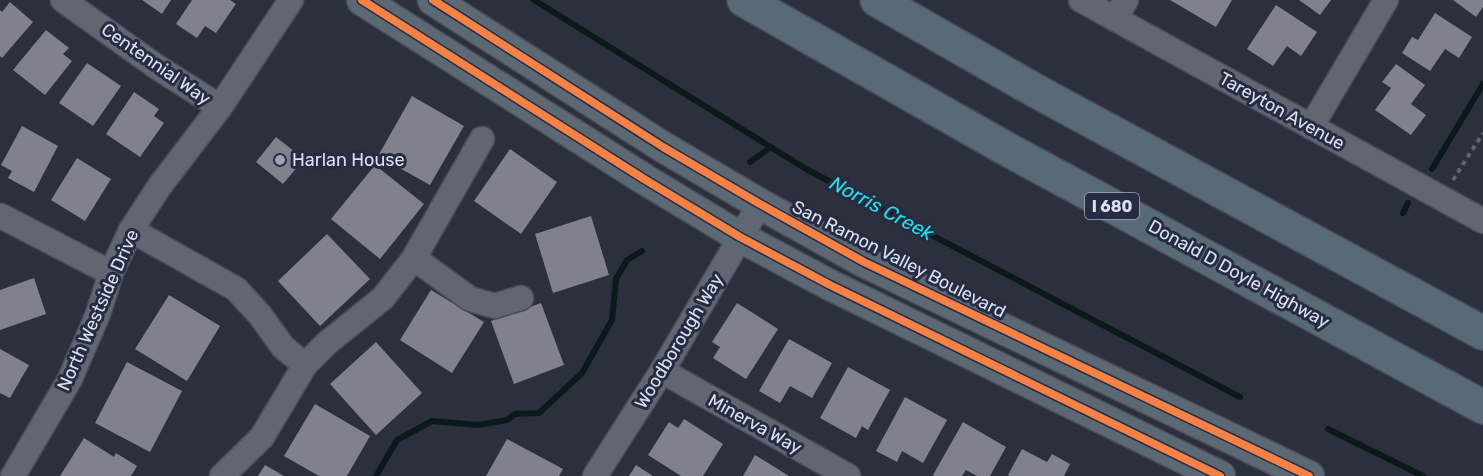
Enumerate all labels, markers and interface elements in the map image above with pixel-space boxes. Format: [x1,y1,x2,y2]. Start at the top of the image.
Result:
street label: Centennial Way [97,18,215,110]
street label: Tareyton Avenue [1215,67,1349,155]
place label: Harlan House [292,149,405,171]
marker: Harlan House [273,153,287,167]
water label: Norris Creek [826,171,939,246]
road number: I 680 [1085,193,1139,219]
street label: San Ramon Valley Boulevard [789,195,1009,323]
street label: Donald D Doyle Highway [1145,215,1333,333]
street label: North Westside Drive [53,226,143,394]
street label: Woodborough Way [630,269,728,413]
street label: Minerva Way [704,389,806,459]

